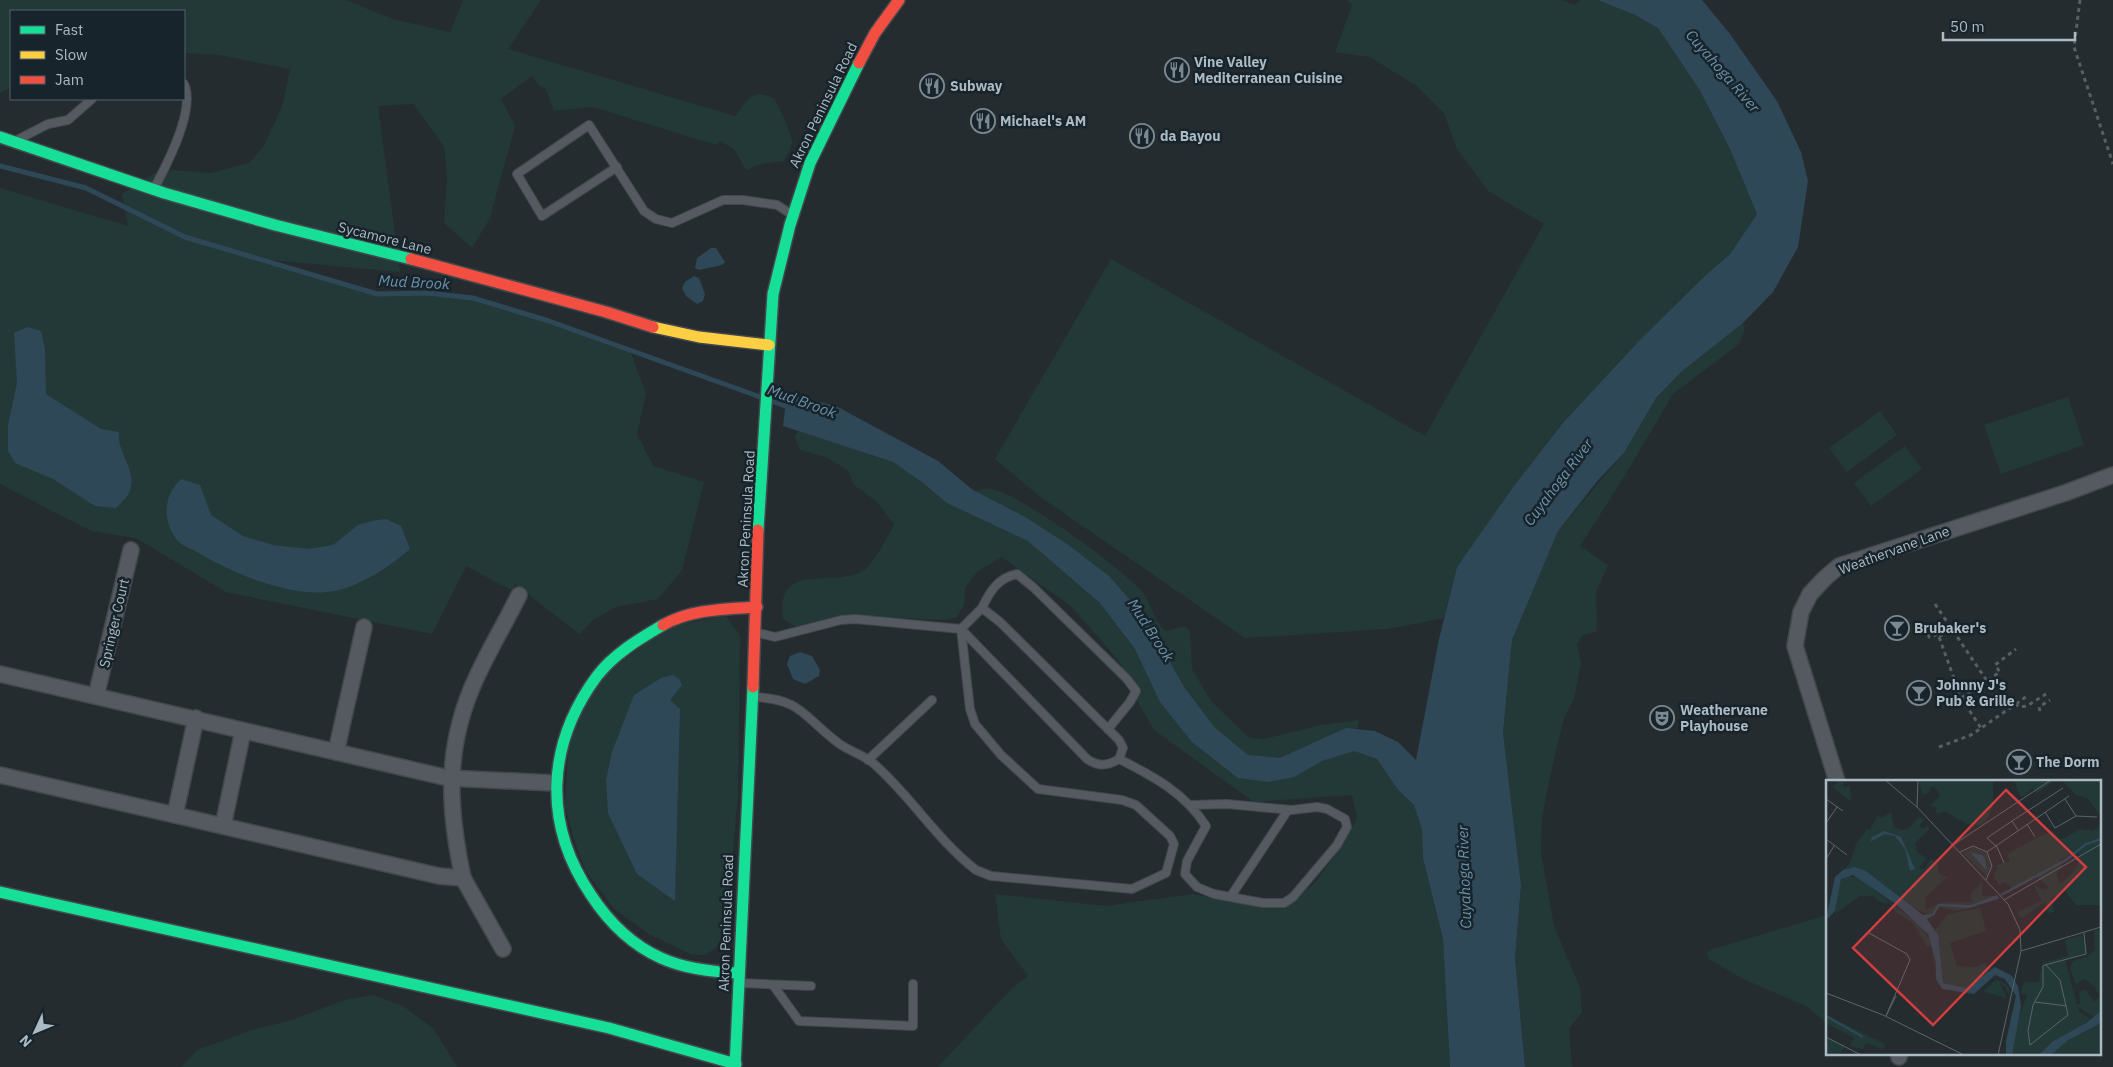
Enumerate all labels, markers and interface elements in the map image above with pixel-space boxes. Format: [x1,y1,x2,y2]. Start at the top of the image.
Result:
legend [10,10,185,100]
scale bar [1943,10,2076,42]
text: 50 m [1950,17,1985,36]
text: Fast [55,20,83,39]
water label: Cuyahoga River [1682,26,1764,117]
street label: Akron Peninsula Road [785,39,861,171]
text: Slow [55,45,88,64]
place label: Vine Valley Mediterranean Cuisine [1194,53,1343,87]
restaurant icon: Vine Valley Mediterranean Cuisine [1164,57,1190,83]
text: Jam [55,70,84,89]
restaurant icon: Subway [919,73,945,99]
place label: Subway [950,77,1003,95]
restaurant icon: Michael's AM [970,108,996,134]
place label: Michael's AM [1000,112,1086,130]
restaurant icon: da Bayou [1129,123,1155,149]
place label: da Bayou [1160,127,1221,145]
street label: Sycamore Lane [336,218,434,258]
water label: Mud Brook [378,271,450,293]
water label: Mud Brook [765,380,839,422]
water label: Cuyahoga River [1519,435,1597,529]
street label: Akron Peninsula Road [733,450,759,588]
street label: Weathervane Lane [1836,522,1952,578]
street label: Springer Court [95,577,133,669]
water label: Mud Brook [1124,595,1179,665]
bar icon: Brubaker's [1884,615,1910,641]
place label: Brubaker's [1914,619,1986,637]
place label: Johnny J's Pub & Grille [1936,676,2015,710]
bar icon: Johnny J's Pub & Grille [1906,680,1932,706]
place label: Weathervane Playhouse [1680,701,1768,735]
theatre icon: Weathervane Playhouse [1649,705,1675,731]
bar icon: The Dorm [2006,749,2032,775]
place label: The Dorm [2036,753,2100,771]
inset map [1826,780,2100,1054]
water label: Cuyahoga River [1453,824,1475,929]
street label: Akron Peninsula Road [715,854,737,992]
north arrow [10,1007,60,1057]
text: N [16,1031,36,1051]

